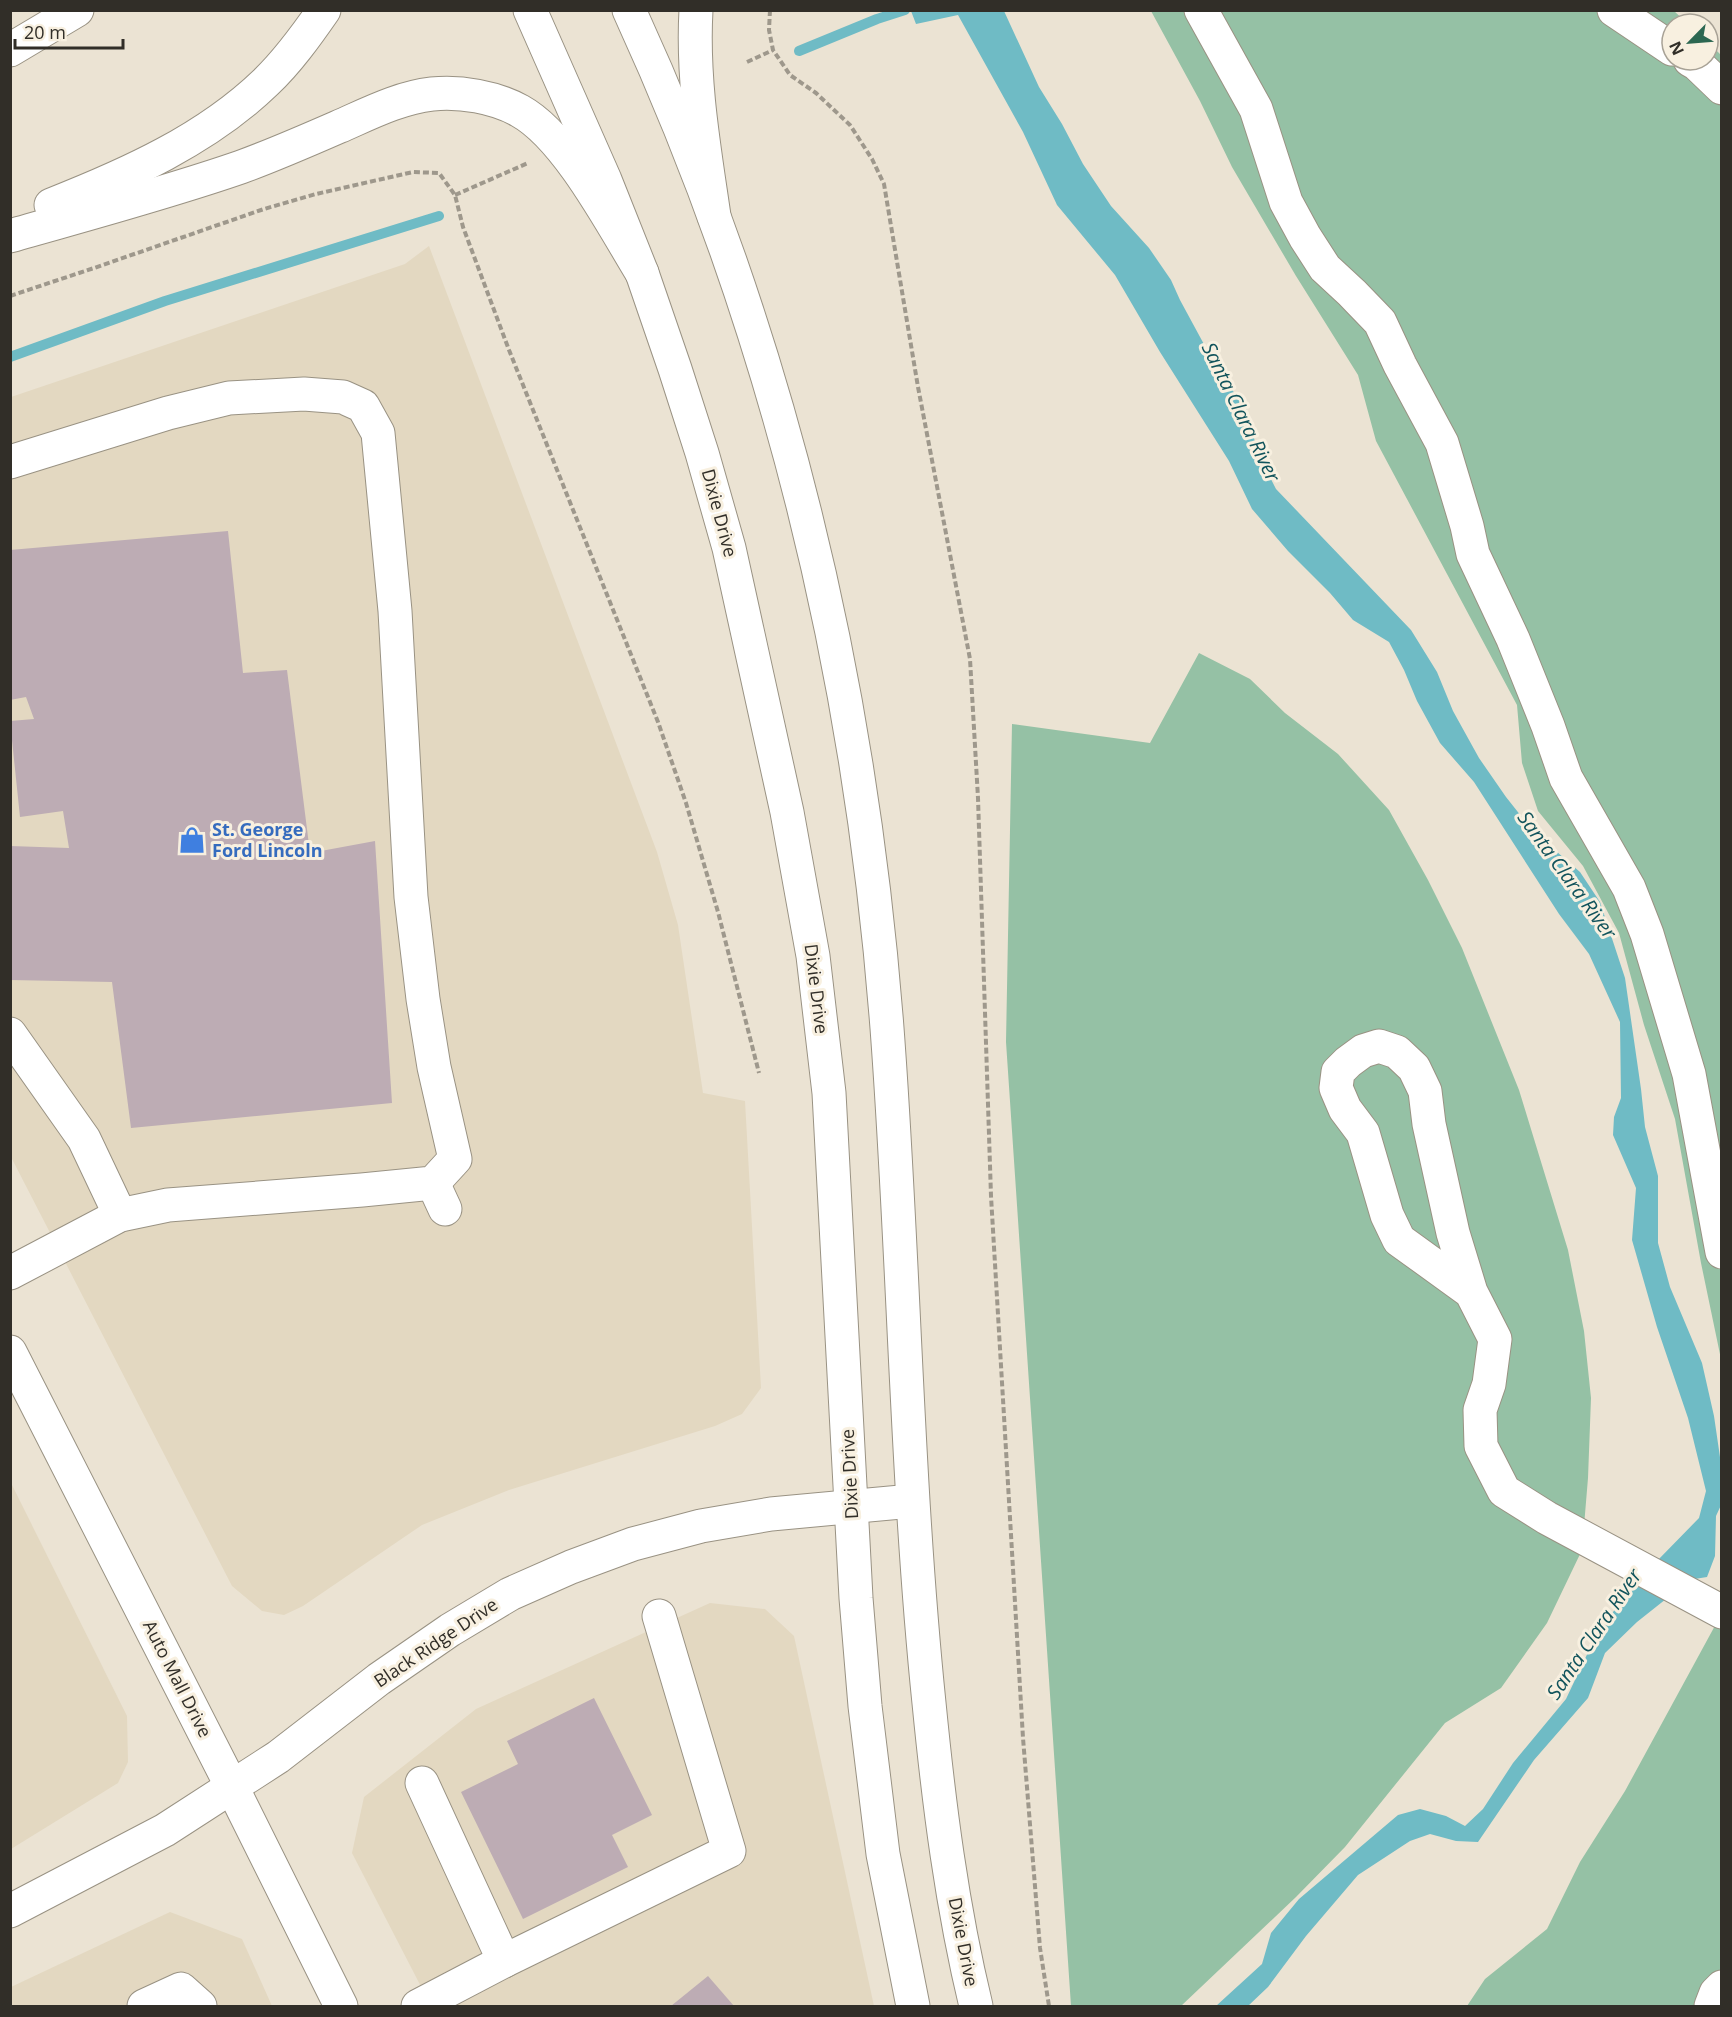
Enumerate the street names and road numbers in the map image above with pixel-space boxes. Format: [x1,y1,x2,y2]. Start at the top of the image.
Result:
street label: Dixie Drive [697,466,743,560]
street label: Dixie Drive [800,943,834,1035]
street label: Dixie Drive [835,1428,863,1520]
street label: Black Ridge Drive [369,1592,502,1692]
street label: Auto Mall Drive [138,1616,218,1741]
street label: Dixie Drive [944,1895,984,1988]

